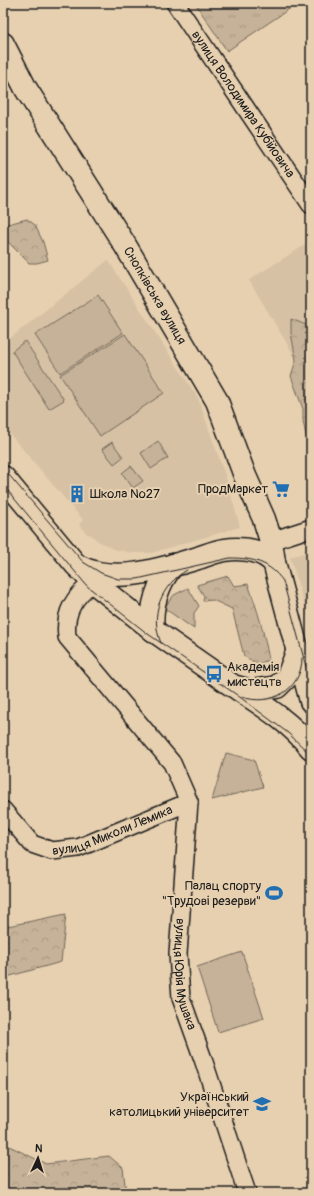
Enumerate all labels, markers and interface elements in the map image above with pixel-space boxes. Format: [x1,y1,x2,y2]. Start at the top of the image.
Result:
street label: вулиця Володимира Кубійовича [188,28,298,181]
street label: Снопківська вулиця [120,244,190,347]
supermarket icon: ПродМаркет [271,479,291,499]
place label: ПродМаркет [198,481,268,497]
building icon: Школа №27 [67,484,87,504]
place label: Школа №27 [90,486,160,502]
place label: Академія мистецтв [227,659,282,690]
bus stop icon: Академія мистецтв [204,664,224,684]
street label: вулиця Миколи Лемика [51,802,175,859]
place label: Палац спорту "Трудові резерви" [162,878,261,909]
sports icon: Палац спорту "Трудові резерви" [264,883,284,903]
street label: вулиця Юрія Мушака [170,918,200,1032]
place label: Український католицький університет [109,1089,249,1120]
school or university icon: Український католицький університет [252,1094,272,1114]
north arrow [18,1138,58,1178]
text: N [34,1142,43,1155]

